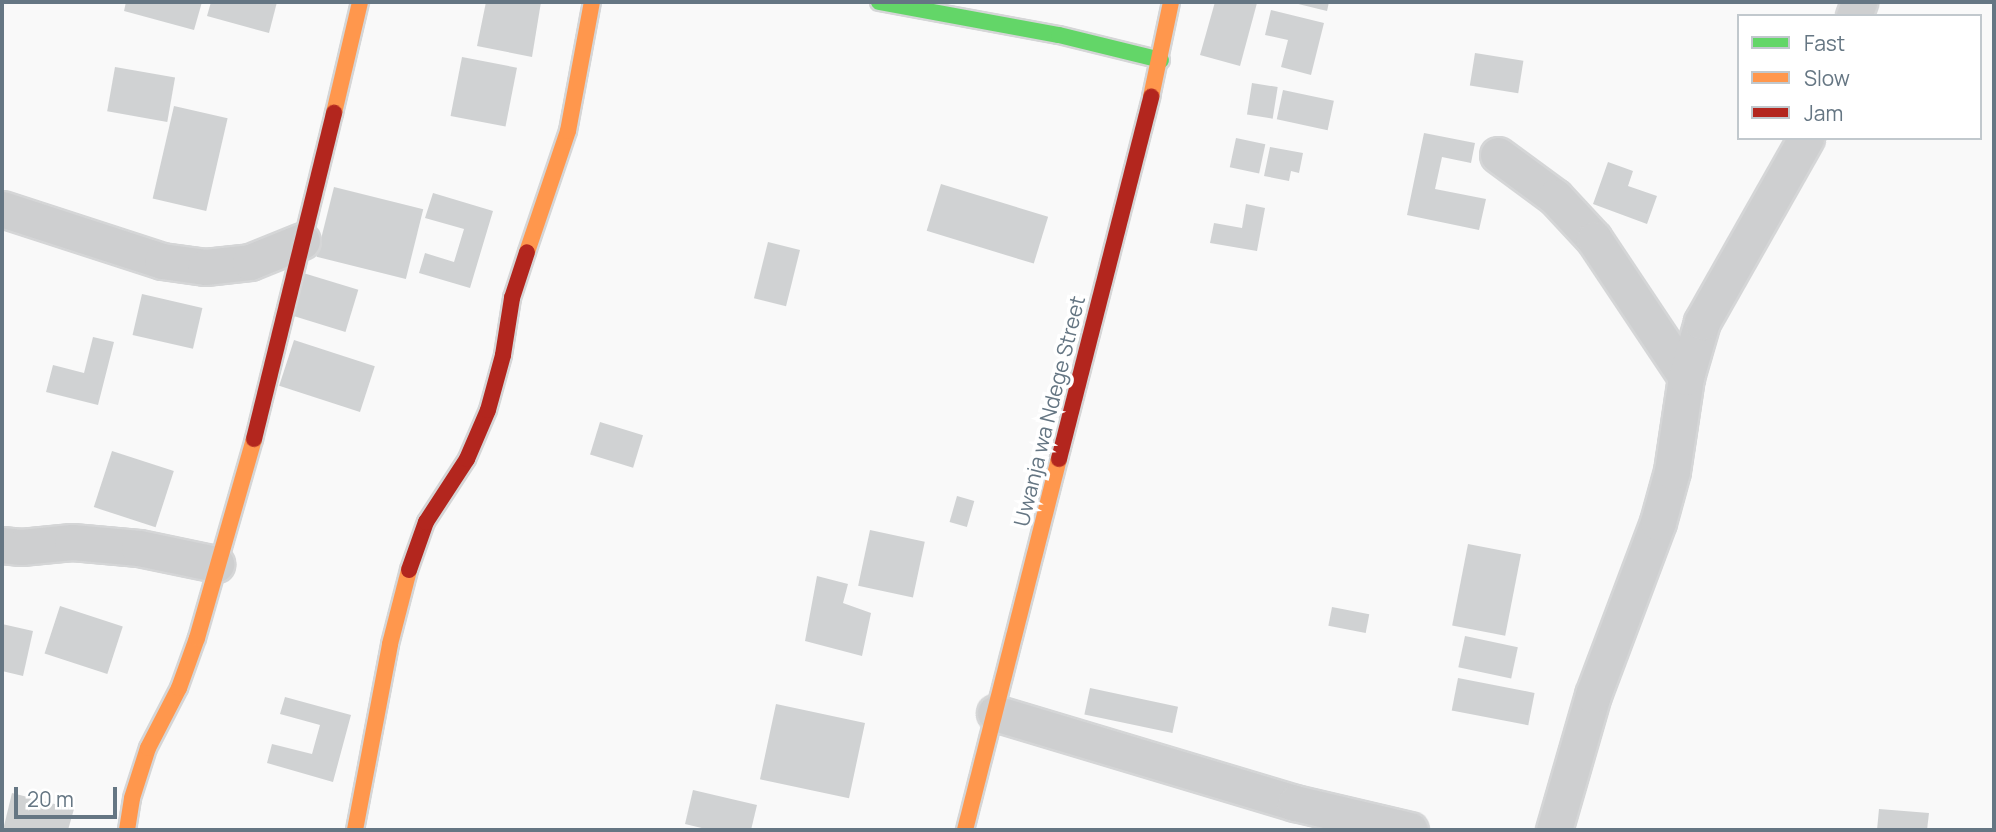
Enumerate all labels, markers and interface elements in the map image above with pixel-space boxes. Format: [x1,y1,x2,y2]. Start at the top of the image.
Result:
legend [1737,14,1982,140]
text: Fast [1804,29,1845,57]
text: Slow [1804,64,1850,92]
text: Jam [1804,99,1843,127]
street label: Uwanja wa Ndege Street [1008,293,1090,529]
scale bar [18,772,121,816]
text: 20 m [27,785,74,813]

